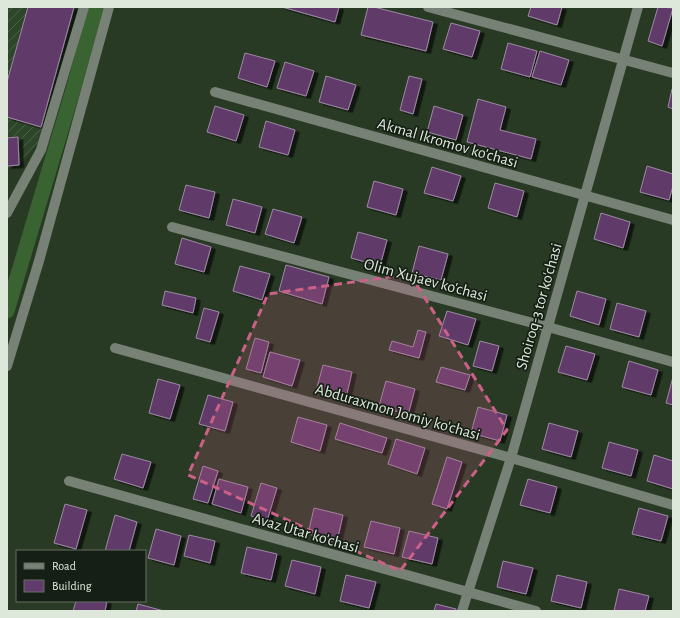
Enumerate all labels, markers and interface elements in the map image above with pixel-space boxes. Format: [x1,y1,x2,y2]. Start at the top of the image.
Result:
street label: Akmal Ikromov ko'chasi [376,115,520,171]
street label: Shoiroq-3 tor ko'chasi [513,241,565,371]
street label: Olim Xujaev ko'chasi [362,256,489,305]
street label: Abduraxmon Jomiy ko'chasi [313,381,482,444]
street label: Avaz Utar ko'chasi [251,510,361,556]
legend [16,550,146,602]
text: Road [52,560,76,572]
text: Building [52,580,92,592]

